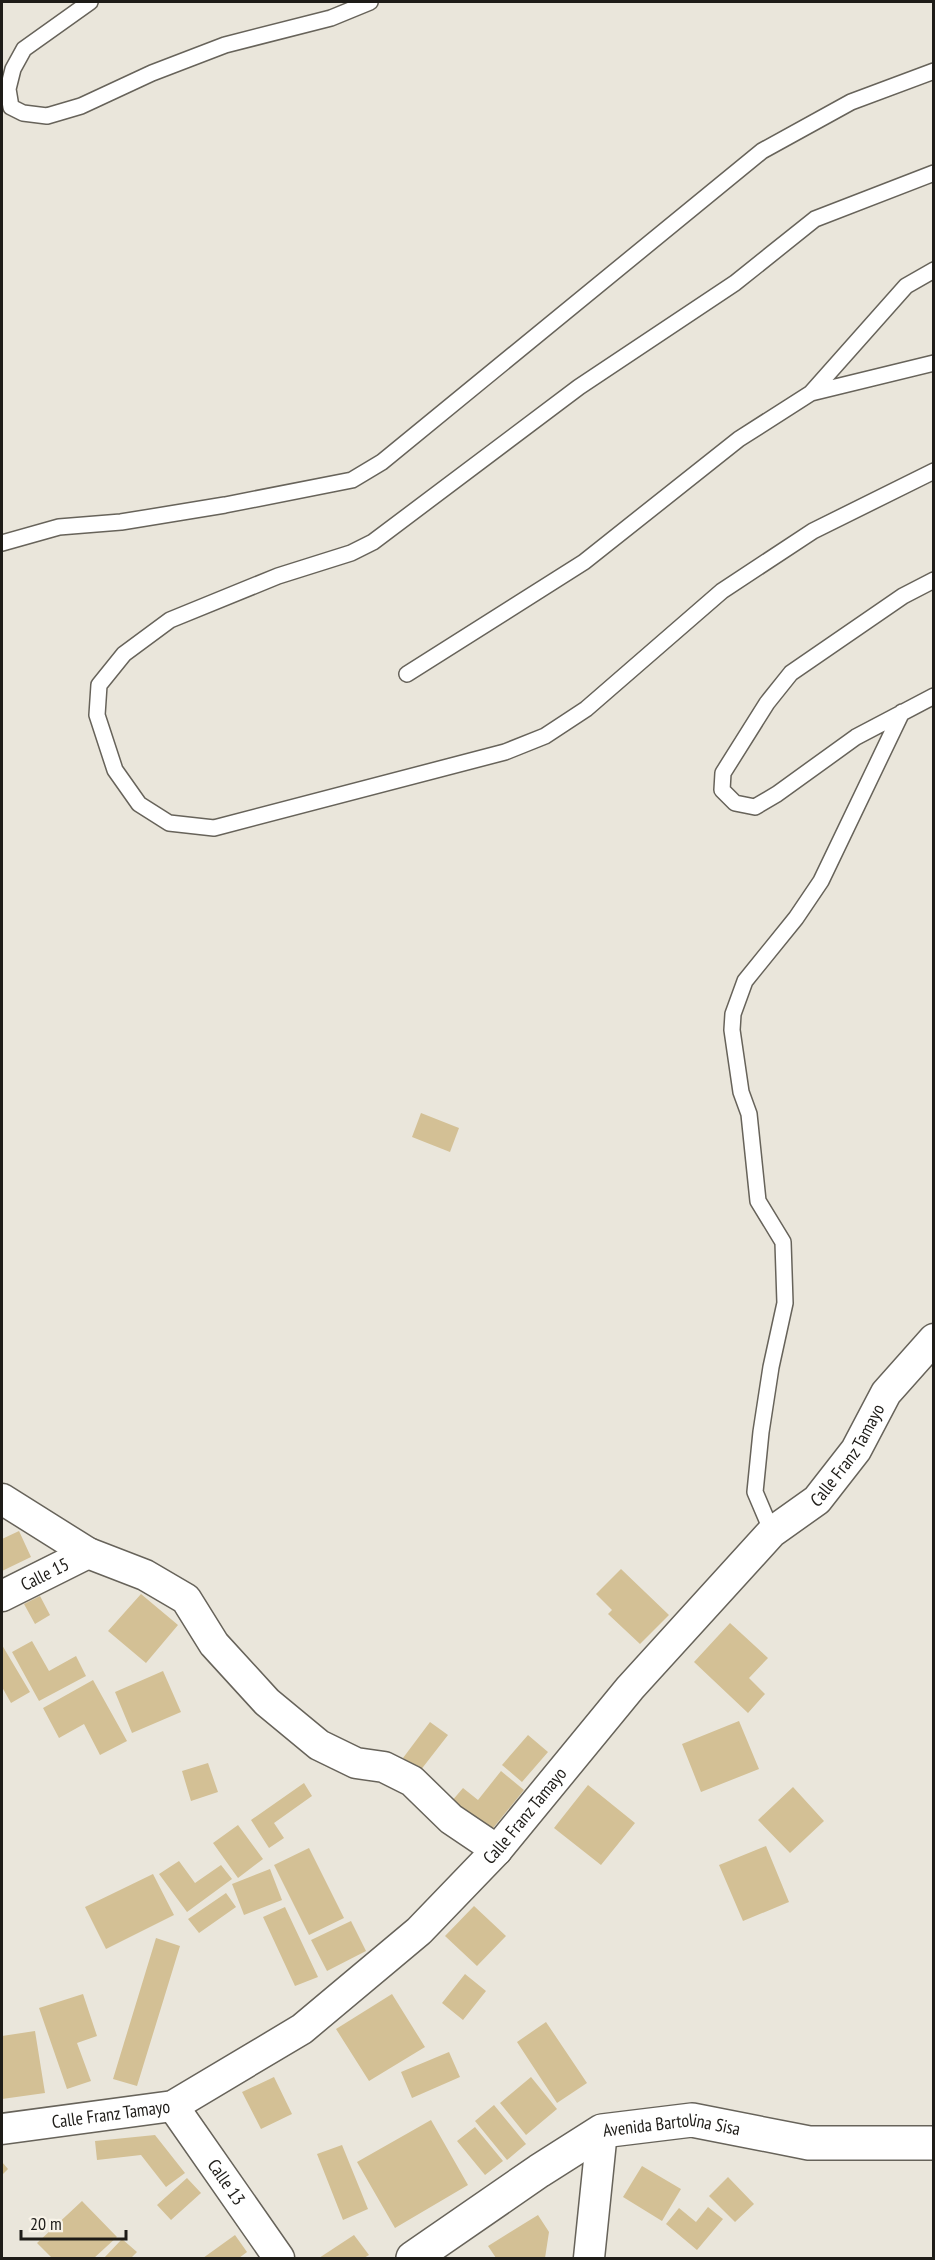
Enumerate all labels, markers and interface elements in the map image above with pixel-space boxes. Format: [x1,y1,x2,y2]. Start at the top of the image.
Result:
street label: Calle Franz Tamayo [806,1400,889,1512]
street label: Calle 15 [17,1552,73,1596]
street label: Calle Franz Tamayo [478,1762,571,1869]
street label: Calle Franz Tamayo [50,2094,172,2133]
street label: Avenida Bartolina Sisa [601,2108,742,2142]
street label: Calle 13 [203,2154,251,2210]
scale bar [21,2203,126,2241]
text: 20 m [30,2212,62,2235]

